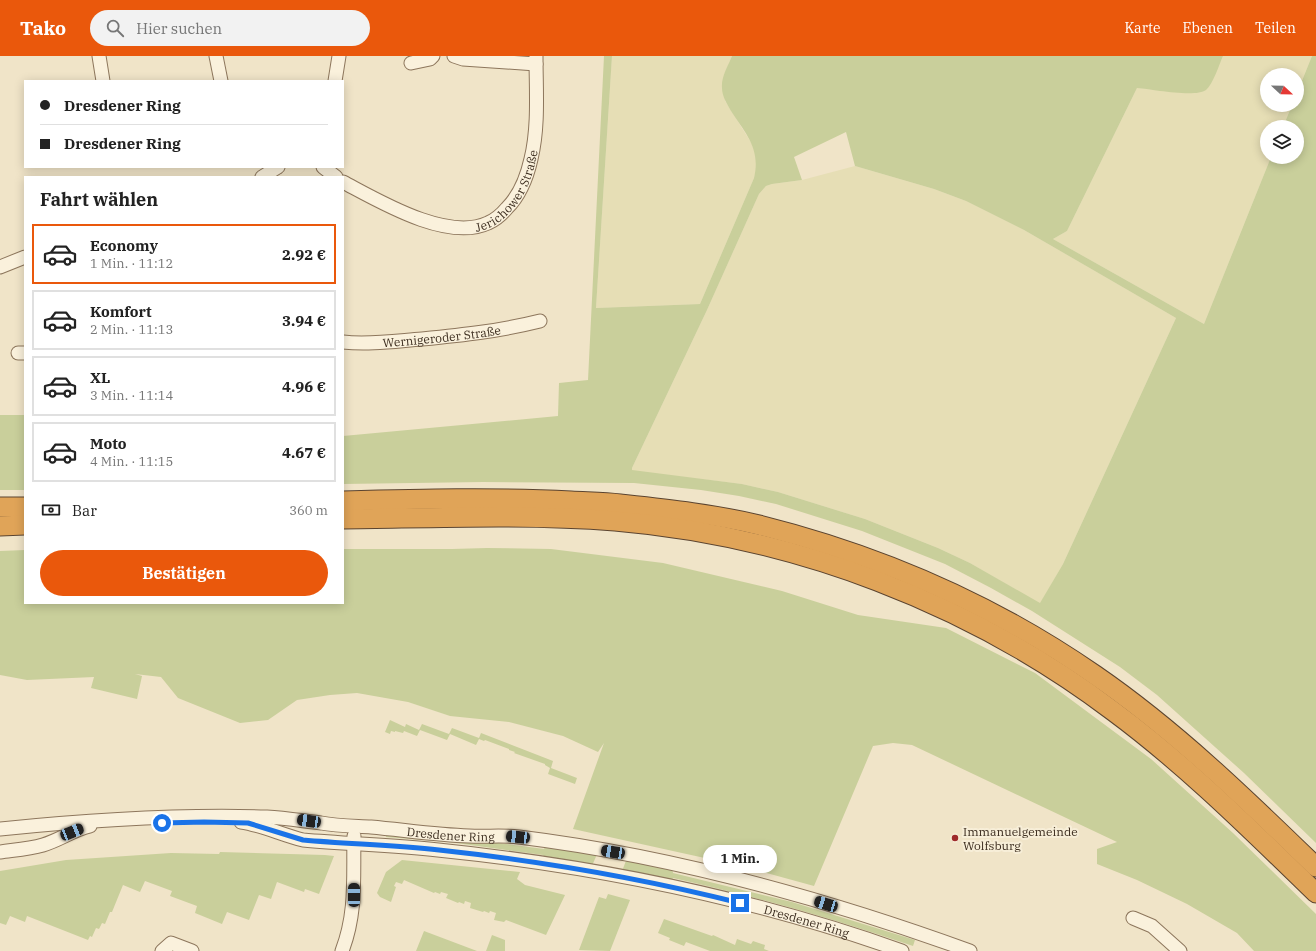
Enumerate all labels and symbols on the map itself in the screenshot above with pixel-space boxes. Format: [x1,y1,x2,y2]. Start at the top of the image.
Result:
north arrow [1260,68,1304,112]
street label: Jerichower Straße [474,148,540,234]
street label: Wernigeroder Straße [382,322,502,350]
car [296,813,322,829]
route start [153,814,171,832]
car [59,822,85,842]
street label: Dresdener Ring [406,823,495,844]
place label: Immanuelgemeinde Wolfsburg [963,824,1078,853]
car [505,830,531,844]
marker: Immanuelgemeinde Wolfsburg [950,833,960,843]
car [600,844,626,860]
callout: 1 Min. [703,845,777,873]
car [348,883,360,907]
route end [731,894,749,912]
car [813,895,839,913]
street label: Dresdener Ring [762,901,852,940]

